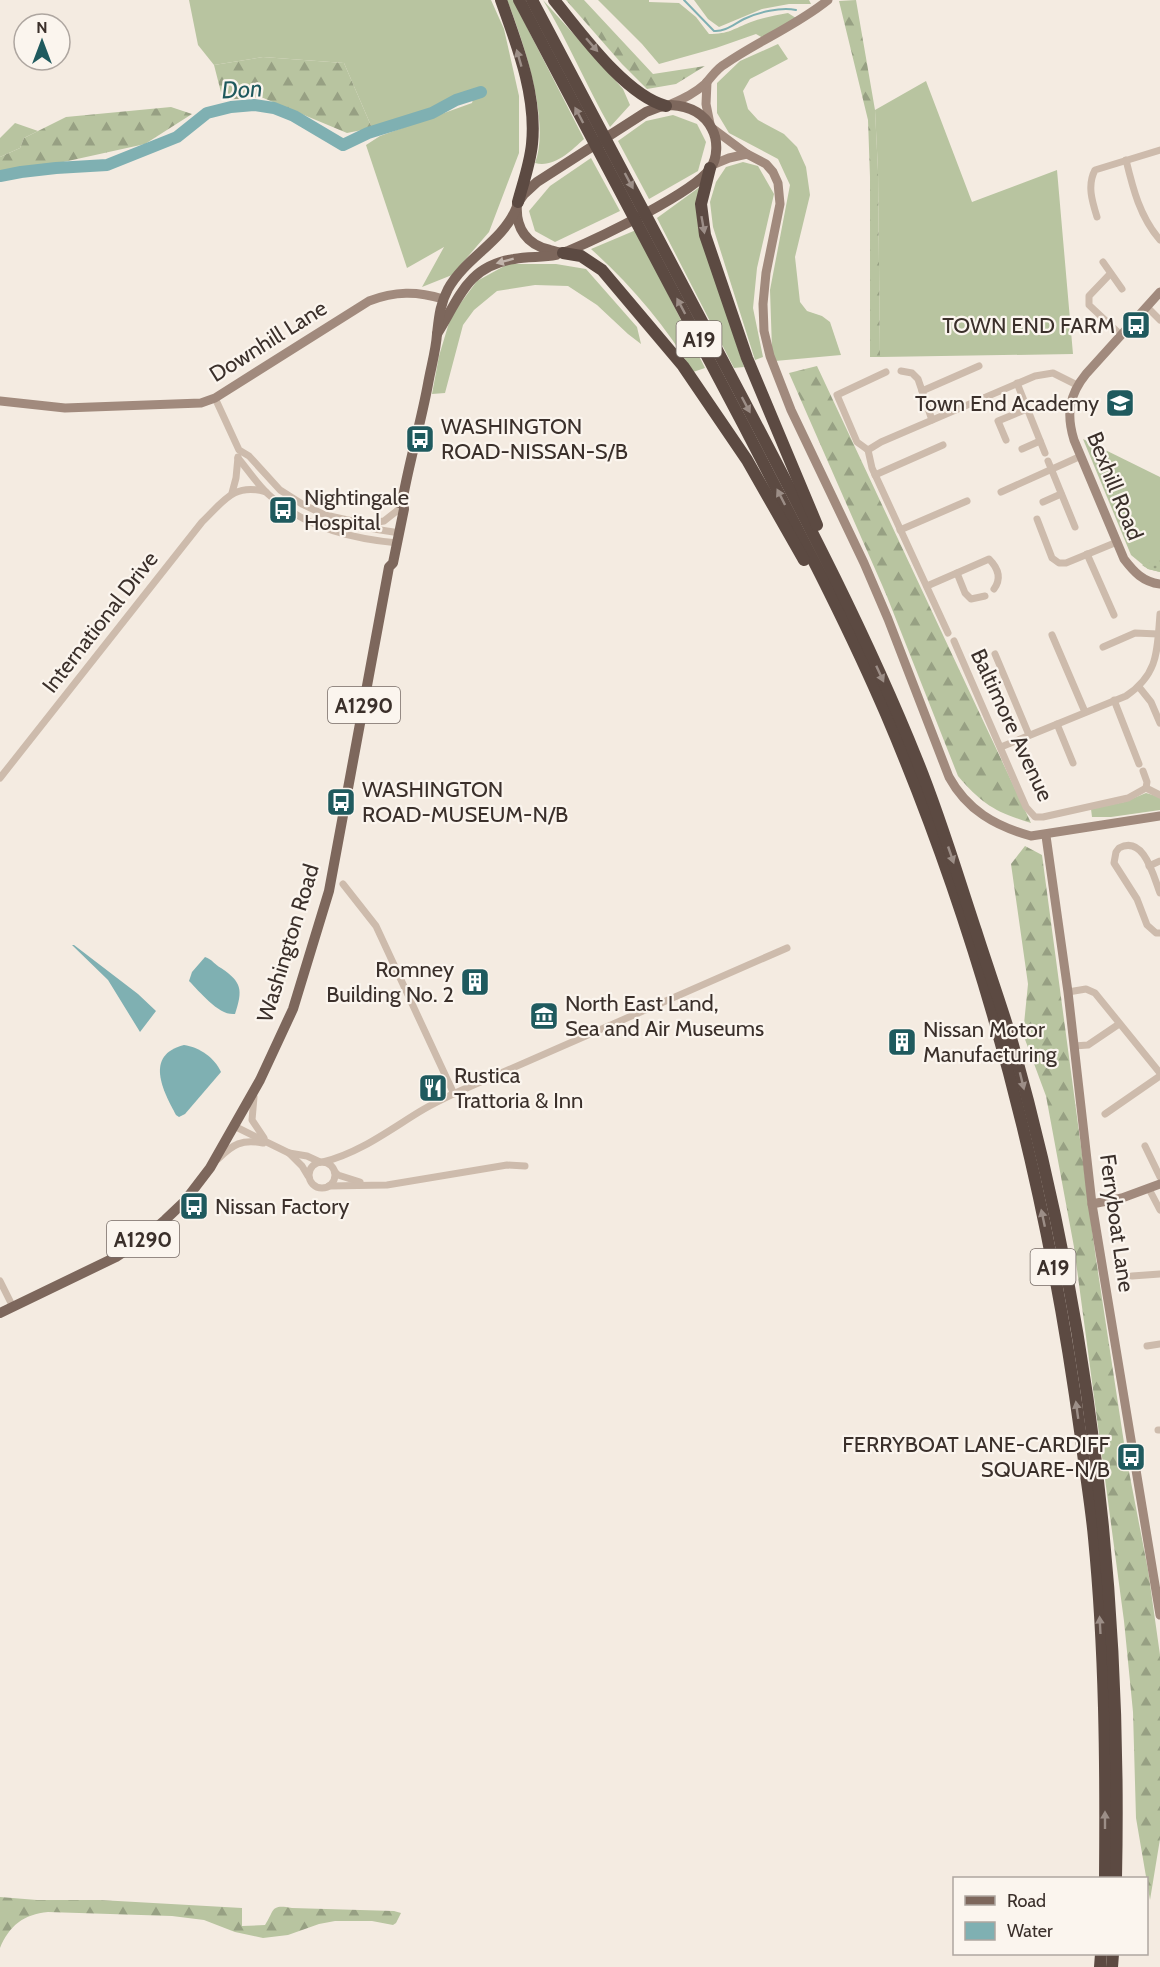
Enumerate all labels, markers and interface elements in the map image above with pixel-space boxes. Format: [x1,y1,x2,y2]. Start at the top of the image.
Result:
north arrow [12,12,72,72]
text: N [36,18,48,37]
one-way arrow [585,37,598,52]
one-way arrow [514,49,524,67]
water label: Don [221,73,263,105]
one-way arrow [574,106,584,123]
one-way arrow [624,173,634,190]
one-way arrow [699,216,708,235]
one-way arrow [496,257,514,266]
street label: Downhill Lane [204,294,332,388]
one-way arrow [676,297,686,314]
bus stop icon: TOWN END FARM [1120,309,1152,341]
place label: TOWN END FARM [942,312,1115,339]
road number: A19 [676,321,722,357]
school or university icon: Town End Academy [1104,387,1136,419]
place label: Town End Academy [915,390,1099,417]
one-way arrow [741,397,751,414]
place label: WASHINGTON ROAD-NISSAN-S/B [441,413,628,465]
bus stop icon: WASHINGTON ROAD-NISSAN-S/B [404,423,436,455]
street label: Bexhill Road [1081,428,1149,544]
place label: Nightingale Hospital [304,484,409,536]
one-way arrow [776,488,786,505]
bus stop icon: Nightingale Hospital [267,494,299,526]
street label: International Drive [36,546,164,698]
street label: Baltimore Avenue [965,645,1059,805]
one-way arrow [875,665,884,682]
road number: A1290 [328,687,400,723]
place label: WASHINGTON ROAD-MUSEUM-N/B [362,776,568,828]
bus stop icon: WASHINGTON ROAD-MUSEUM-N/B [325,786,357,818]
one-way arrow [946,846,956,864]
street label: Washington Road [251,861,325,1025]
place label: Romney Building No. 2 [326,956,454,1008]
building icon: Romney Building No. 2 [459,966,491,998]
place label: North East Land, Sea and Air Museums [565,990,764,1042]
museum icon: North East Land, Sea and Air Museums [528,1000,560,1032]
place label: Nissan Motor Manufacturing [923,1016,1058,1068]
building icon: Nissan Motor Manufacturing [886,1026,918,1058]
place label: Rustica Trattoria & Inn [454,1062,583,1114]
restaurant icon: Rustica Trattoria & Inn [417,1072,449,1104]
one-way arrow [1017,1072,1027,1090]
street label: Ferryboat Lane [1094,1152,1140,1294]
bus stop icon: Nissan Factory [178,1190,210,1222]
place label: Nissan Factory [215,1193,349,1220]
one-way arrow [1038,1209,1047,1228]
road number: A1290 [107,1221,179,1257]
road number: A19 [1030,1249,1076,1285]
one-way arrow [1072,1401,1082,1420]
place label: FERRYBOAT LANE-CARDIFF SQUARE-N/B [842,1431,1110,1483]
bus stop icon: FERRYBOAT LANE-CARDIFF SQUARE-N/B [1115,1441,1147,1473]
one-way arrow [1095,1616,1104,1635]
one-way arrow [1100,1811,1110,1830]
legend [953,1877,1148,1955]
text: Road [1007,1890,1046,1912]
text: Water [1007,1920,1053,1942]

